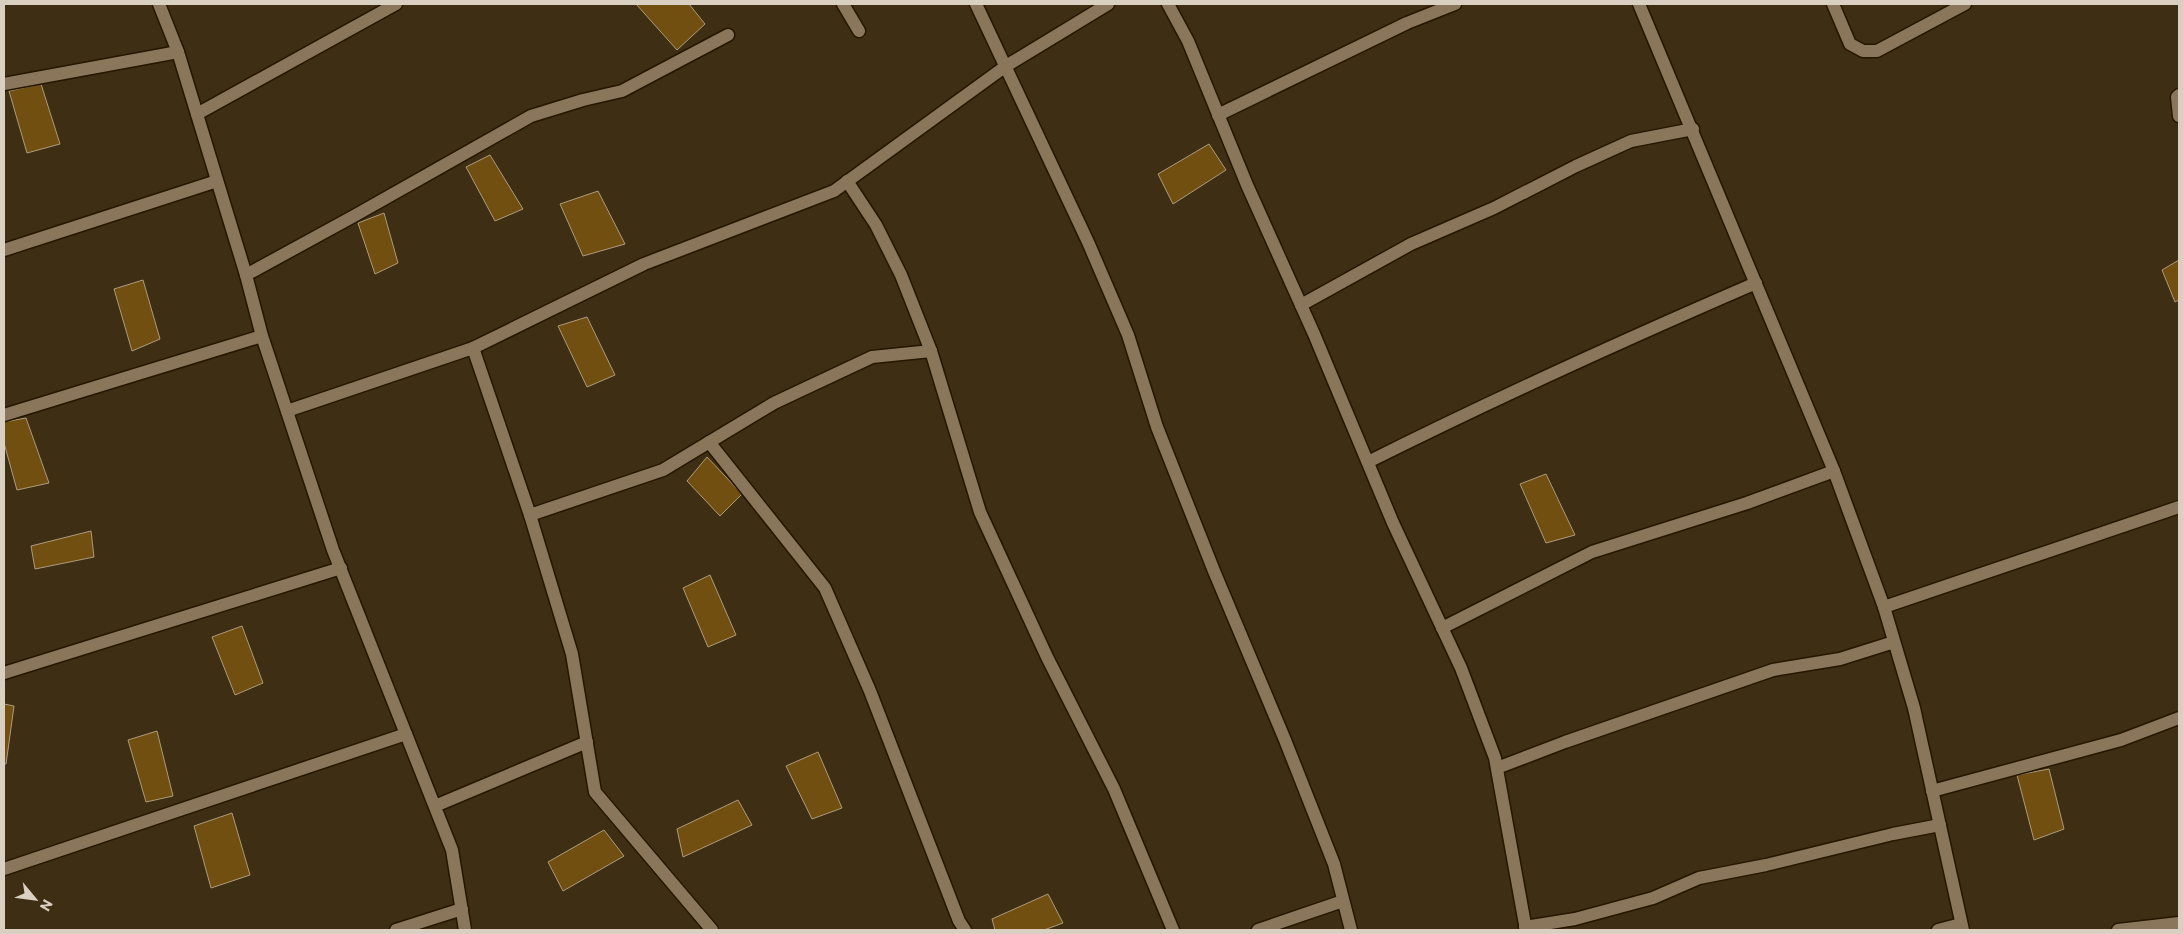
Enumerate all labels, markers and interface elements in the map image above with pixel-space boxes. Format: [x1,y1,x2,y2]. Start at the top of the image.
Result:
north arrow [10,874,60,924]
text: N [37,897,57,914]

